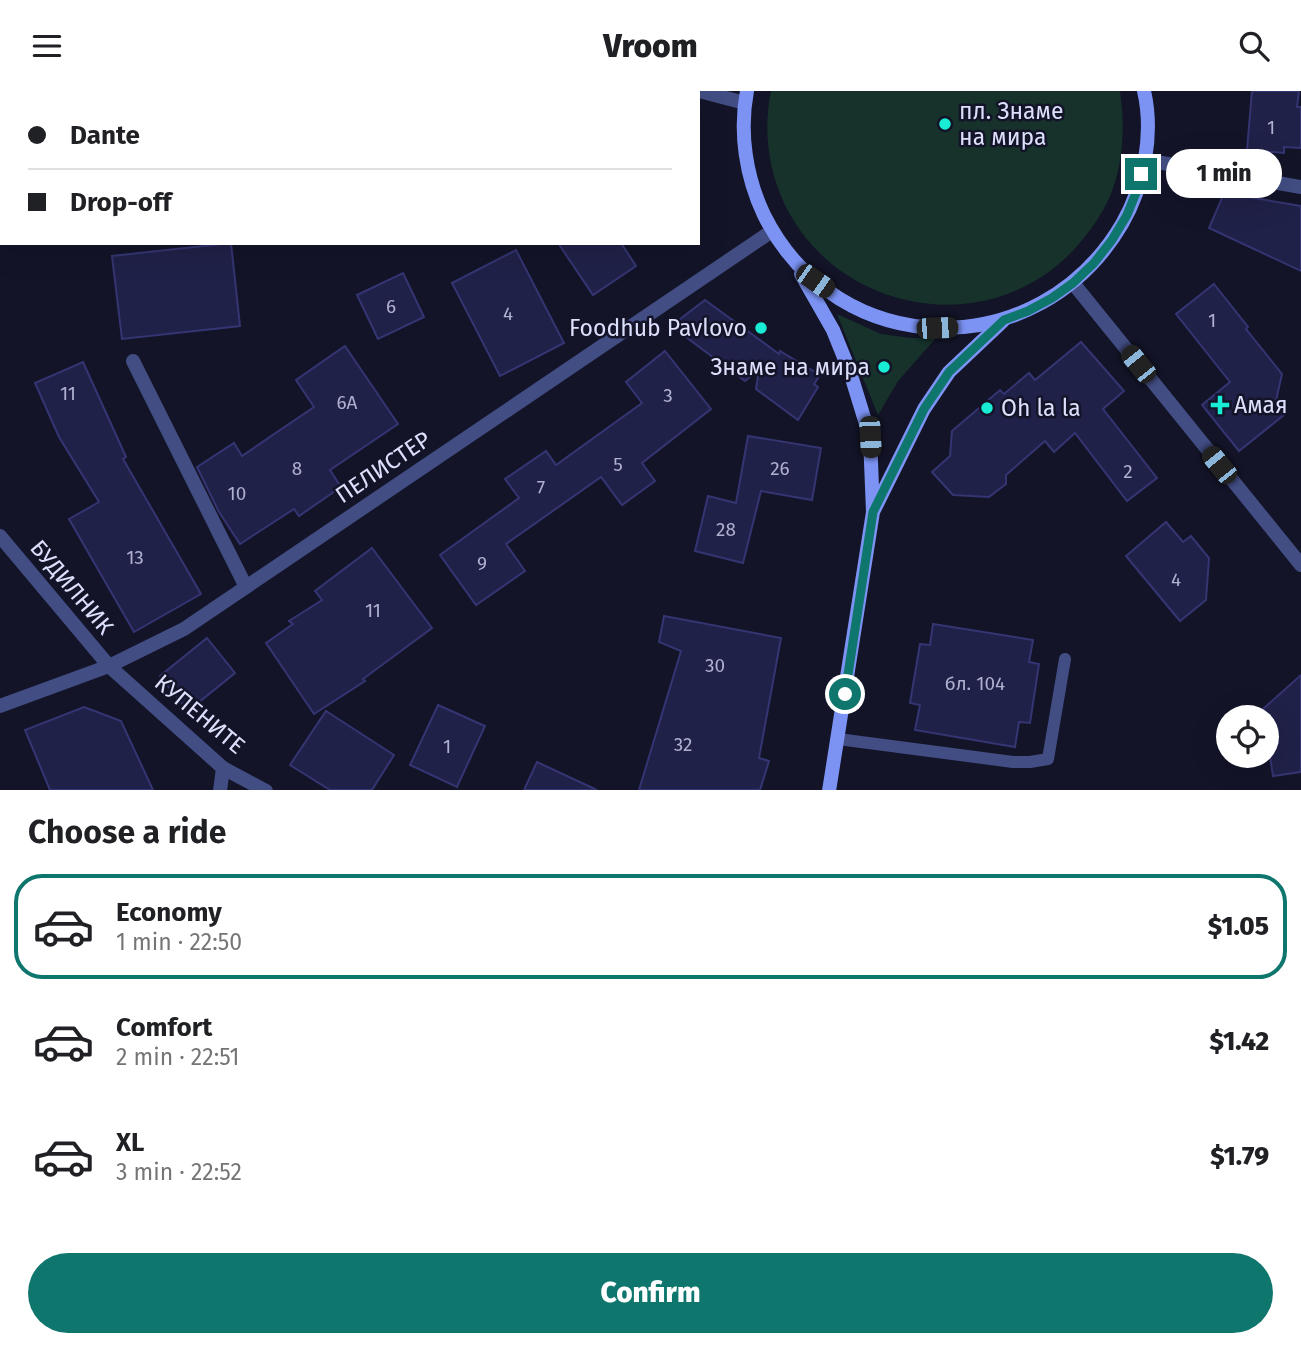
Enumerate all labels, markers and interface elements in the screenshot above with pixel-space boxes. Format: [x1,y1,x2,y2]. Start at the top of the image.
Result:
icon: menu [28,27,66,65]
text: Vroom [603,27,698,65]
icon: search [1235,27,1273,65]
place label: пл. Знаме на мира [959,97,1064,151]
marker: пл. Знаме на мира [937,116,953,132]
house number: 1 [1267,116,1275,139]
text: Dante [70,120,140,151]
callout: 1 min [1166,149,1281,199]
route end [1125,158,1157,190]
text: 1 min [1196,159,1252,187]
text: Drop-off [70,187,172,218]
car [792,260,839,302]
house number: 6 [386,295,396,318]
house number: 4 [503,302,513,325]
house number: 1 [1208,309,1216,332]
place label: Foodhub Pavlovo [569,314,747,342]
car [916,317,959,339]
marker: Foodhub Pavlovo [753,320,769,336]
car [1117,341,1160,387]
place label: Знаме на мира [710,353,870,381]
marker: Знаме на мира [876,359,892,375]
house number: 11 [60,382,76,405]
house number: 3 [663,384,673,407]
house number: 6А [336,391,358,414]
place label: Амая [1234,391,1288,419]
place label: Oh la la [1001,394,1081,422]
marker: Амая [1212,397,1228,413]
marker: Oh la la [979,400,995,416]
car [859,415,882,459]
street label: ПЕЛИСТЕР [330,425,436,509]
car [1198,442,1241,488]
house number: 5 [613,453,623,476]
house number: 8 [292,457,302,480]
house number: 26 [770,457,790,480]
house number: 2 [1123,460,1133,483]
house number: 7 [537,476,545,499]
house number: 10 [228,482,246,505]
house number: 28 [716,518,736,541]
street label: БУДИЛНИК [24,534,120,640]
house number: 13 [126,546,144,569]
house number: 9 [477,552,487,575]
house number: 4 [1171,568,1181,591]
house number: 11 [365,599,381,622]
house number: 30 [705,654,725,677]
street label: КУПЕНИТЕ [149,668,251,760]
house number: бл. 104 [945,672,1005,695]
route start [829,678,861,710]
map controls [1216,705,1279,768]
button: locate [1216,705,1279,768]
house number: 32 [674,733,692,756]
house number: 1 [443,735,451,758]
text: Choose a ride [28,813,226,851]
icon: car [32,895,95,958]
text: Economy [116,897,222,928]
text: $1.05 [1208,911,1269,942]
text: 1 min · 22:50 [116,928,242,956]
icon: car [32,1010,95,1073]
text: Comfort [116,1012,212,1043]
text: $1.42 [1209,1026,1269,1057]
text: 2 min · 22:51 [116,1043,240,1071]
icon: car [32,1125,95,1188]
text: XL [116,1127,144,1158]
text: $1.79 [1210,1141,1269,1172]
text: 3 min · 22:52 [116,1158,242,1186]
button: Confirm [28,1253,1273,1333]

